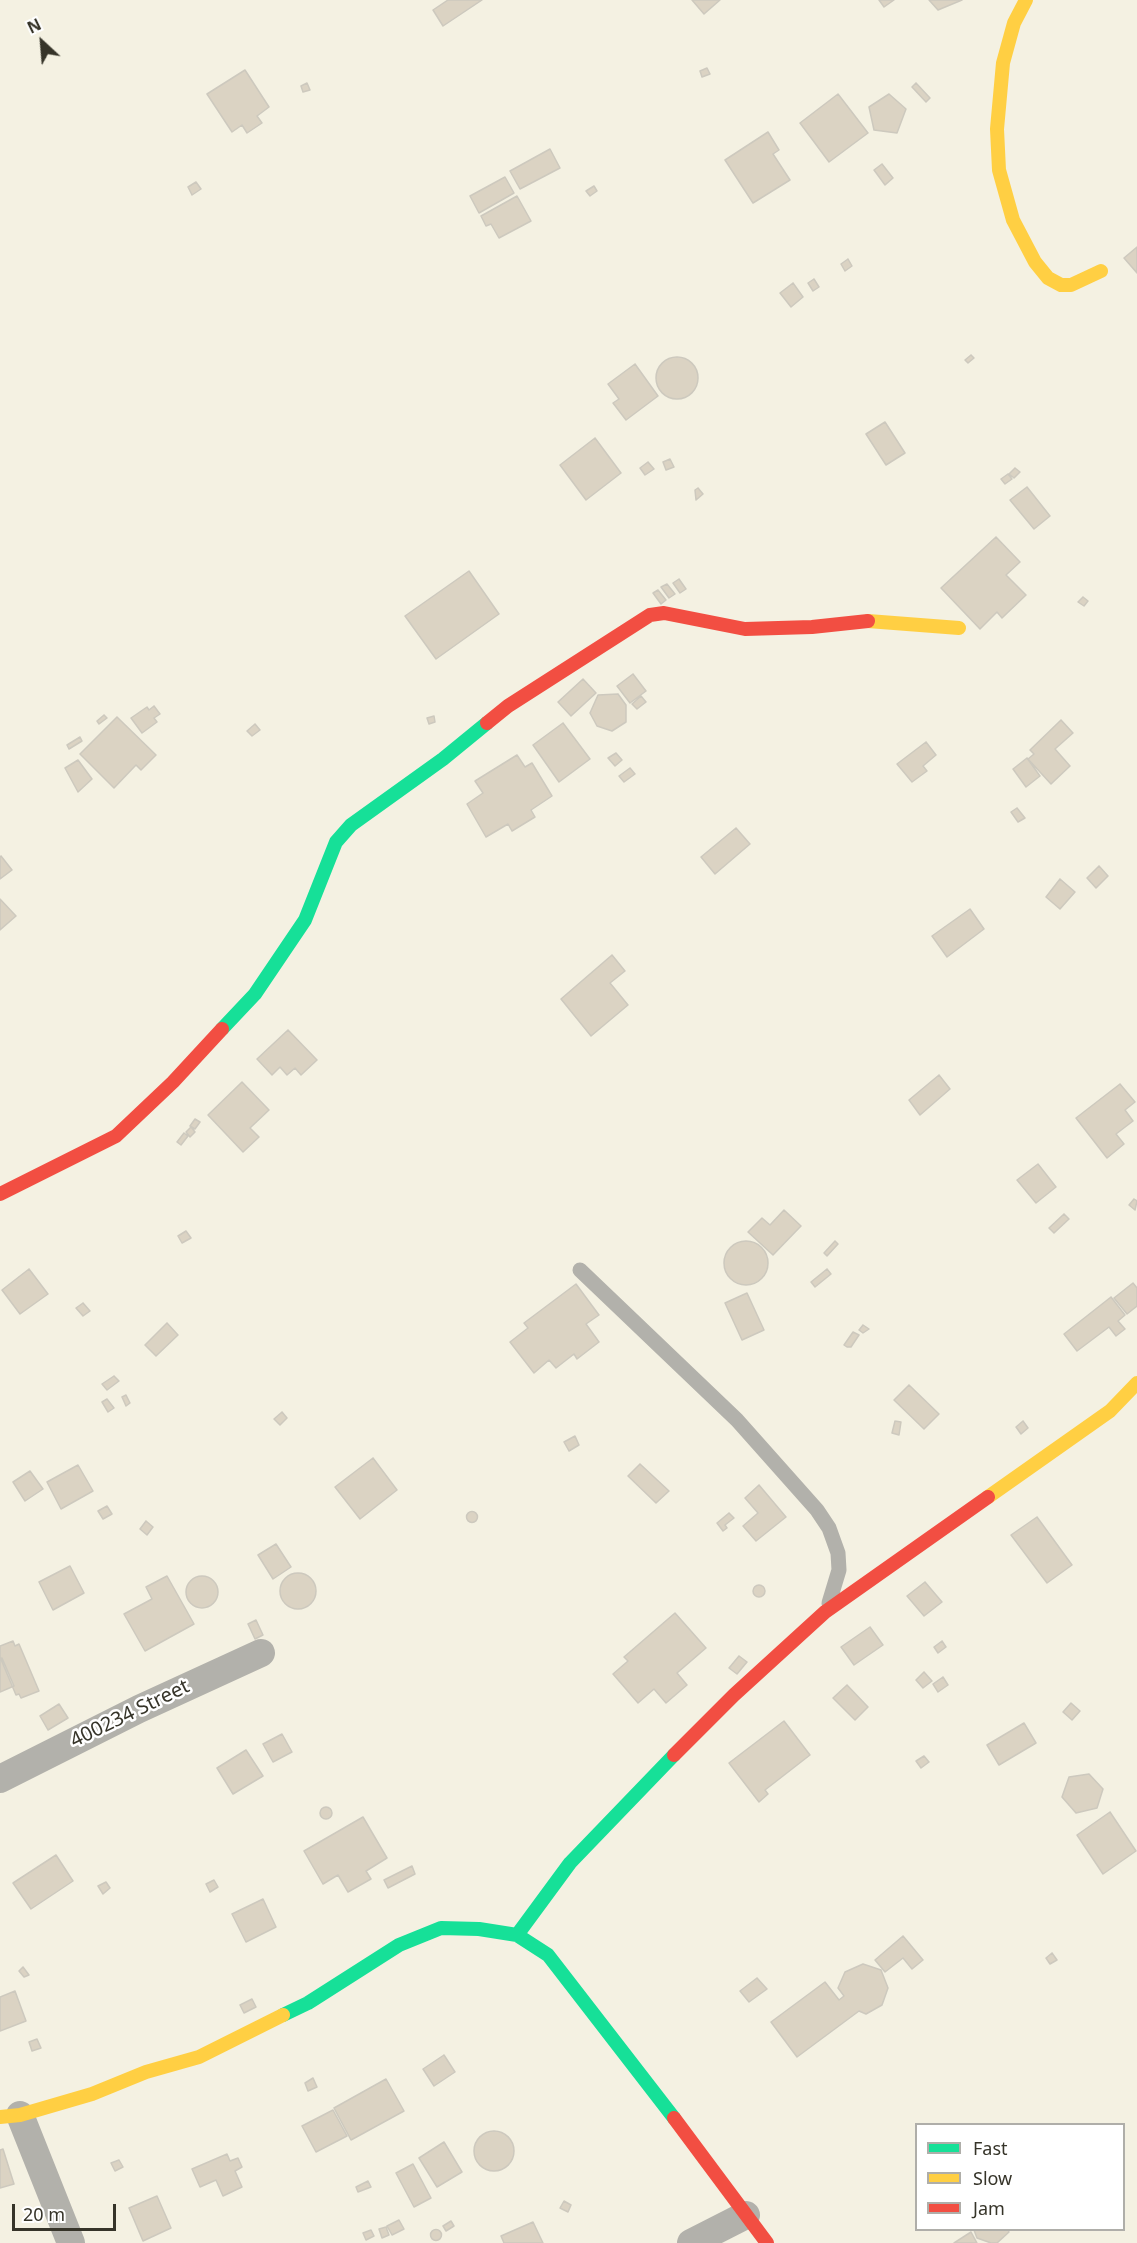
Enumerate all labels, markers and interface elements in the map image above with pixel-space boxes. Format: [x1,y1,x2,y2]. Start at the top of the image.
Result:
north arrow [12,12,72,72]
text: N [23,13,45,39]
street label: 400234 Street [66,1675,194,1753]
legend [915,2123,1125,2231]
text: Fast [973,2136,1008,2160]
text: Slow [973,2166,1012,2190]
scale bar [15,2192,118,2230]
text: Jam [973,2196,1005,2220]
text: 20 m [23,2202,65,2226]

